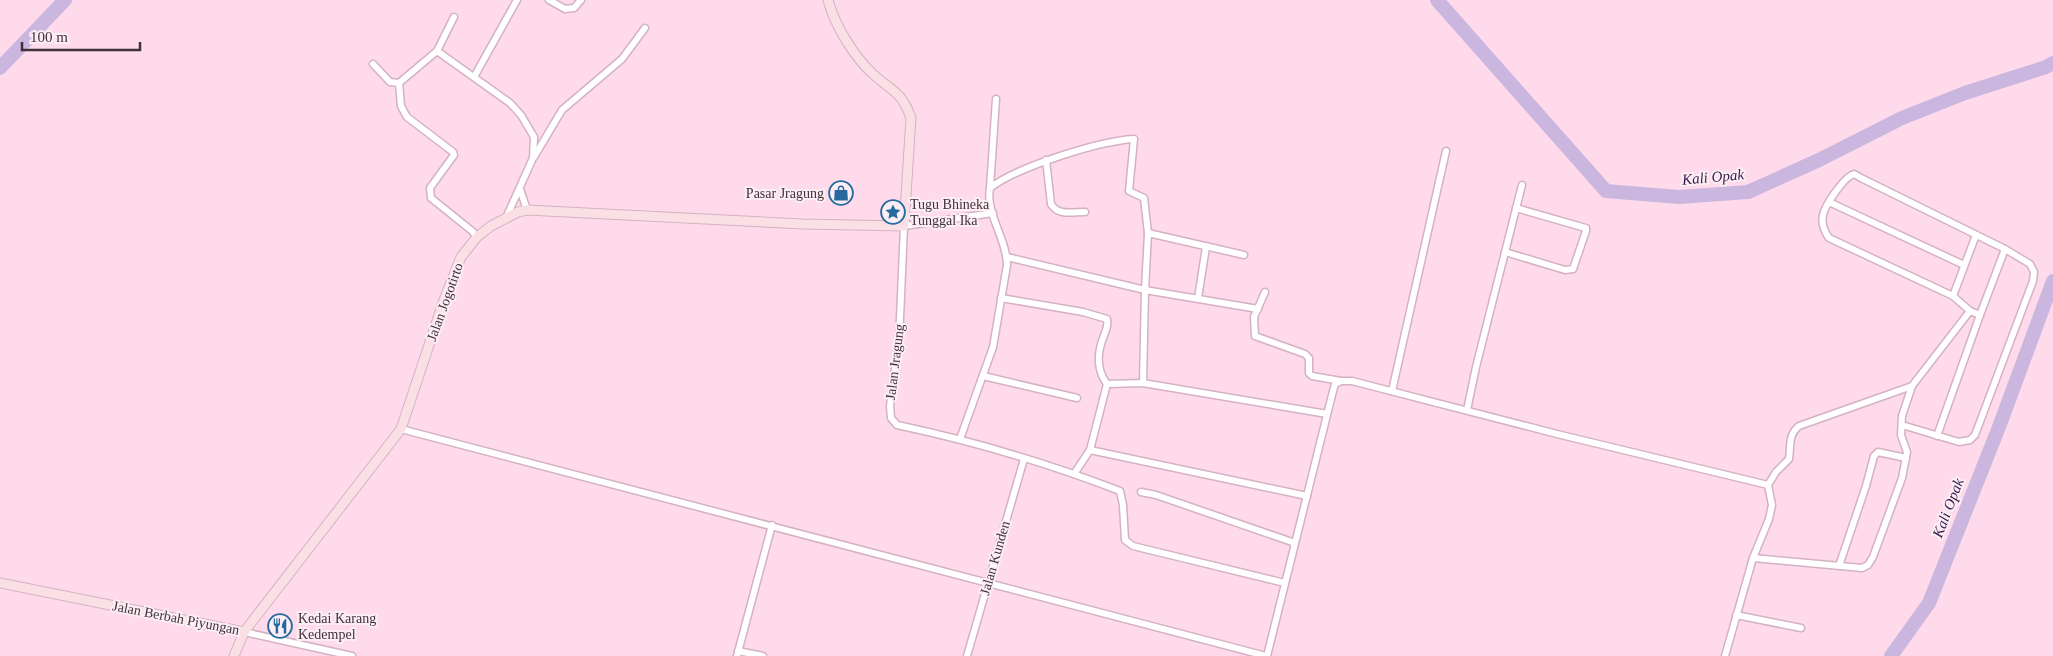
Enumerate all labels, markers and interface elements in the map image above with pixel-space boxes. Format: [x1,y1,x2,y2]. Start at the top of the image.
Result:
scale bar [22,20,140,52]
text: 100 m [30,29,68,45]
water label: Kali Opak [1680,166,1745,188]
shop icon: Pasar Jragung [828,180,854,206]
place label: Pasar Jragung [746,186,824,201]
place label: Tugu Bhineka Tunggal Ika [910,197,990,228]
place icon: Tugu Bhineka Tunggal Ika [880,199,906,225]
street label: Jalan Jogotirto [424,261,466,343]
street label: Jalan Jragung [883,323,907,401]
water label: Kali Opak [1929,476,1967,541]
street label: Jalan Kunden [977,519,1013,597]
street label: Jalan Berbah Piyungan [111,598,241,638]
place label: Kedai Karang Kedempel [298,611,376,642]
restaurant icon: Kedai Karang Kedempel [267,613,293,639]

